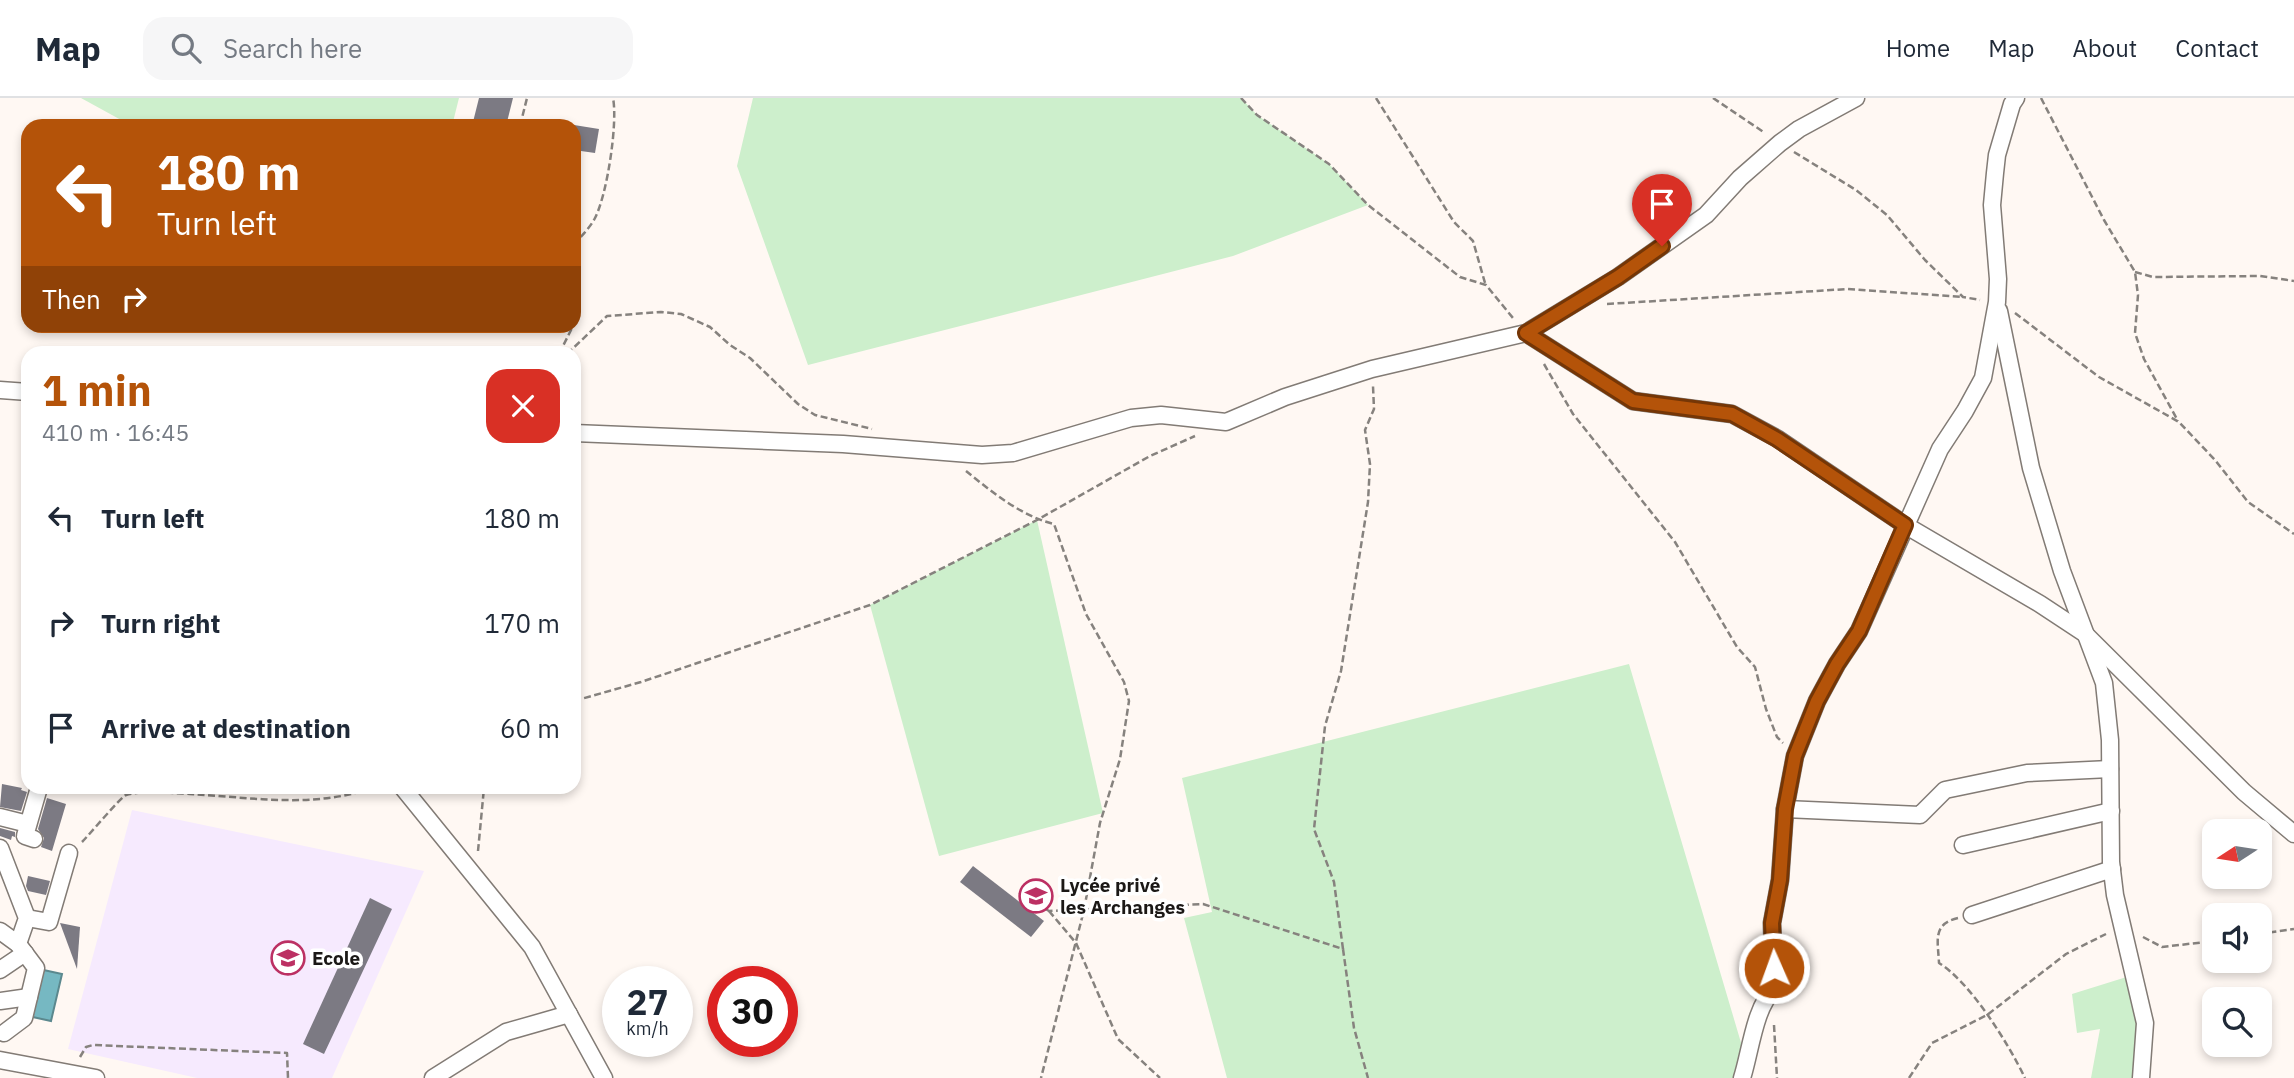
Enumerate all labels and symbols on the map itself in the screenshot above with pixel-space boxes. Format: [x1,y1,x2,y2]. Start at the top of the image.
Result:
pin [1632,174,1692,246]
north arrow [2202,819,2272,889]
place label: Lycée privé les Archanges [1060,873,1185,919]
school or university icon: Lycée privé les Archanges [1017,877,1055,915]
position arrow [1737,931,1811,1005]
school or university icon: Ecole [269,939,307,977]
place label: Ecole [312,946,360,970]
speed limit sign: 30 [707,966,798,1057]

